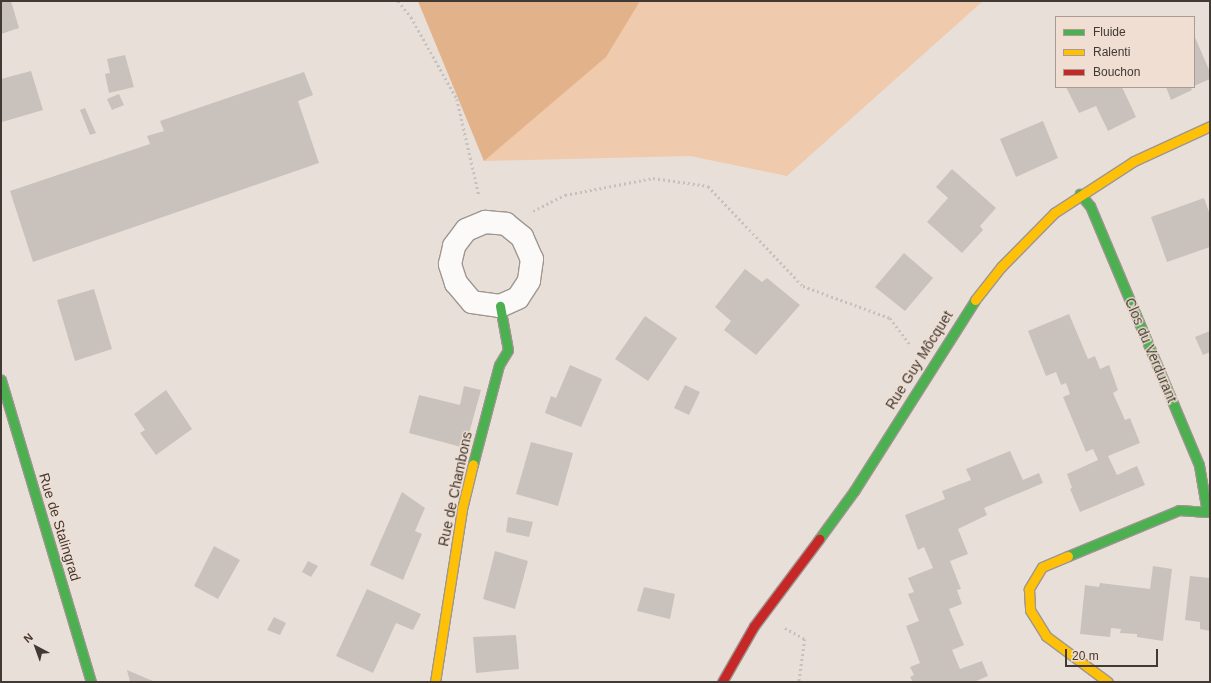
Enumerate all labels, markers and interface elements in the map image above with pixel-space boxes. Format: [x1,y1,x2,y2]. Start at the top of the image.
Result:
legend [1055,16,1195,88]
text: Fluide [1093,25,1126,39]
text: Ralenti [1093,45,1130,59]
text: Bouchon [1093,65,1140,79]
street label: Clos du Verdurant [1121,295,1181,405]
street label: Rue Guy Môcquet [882,308,956,412]
street label: Rue de Chambons [435,430,475,548]
street label: Rue de Stalingrad [36,471,84,583]
north arrow [16,627,56,667]
text: N [21,631,35,645]
scale bar [1067,641,1160,667]
text: 20 m [1072,649,1099,663]

